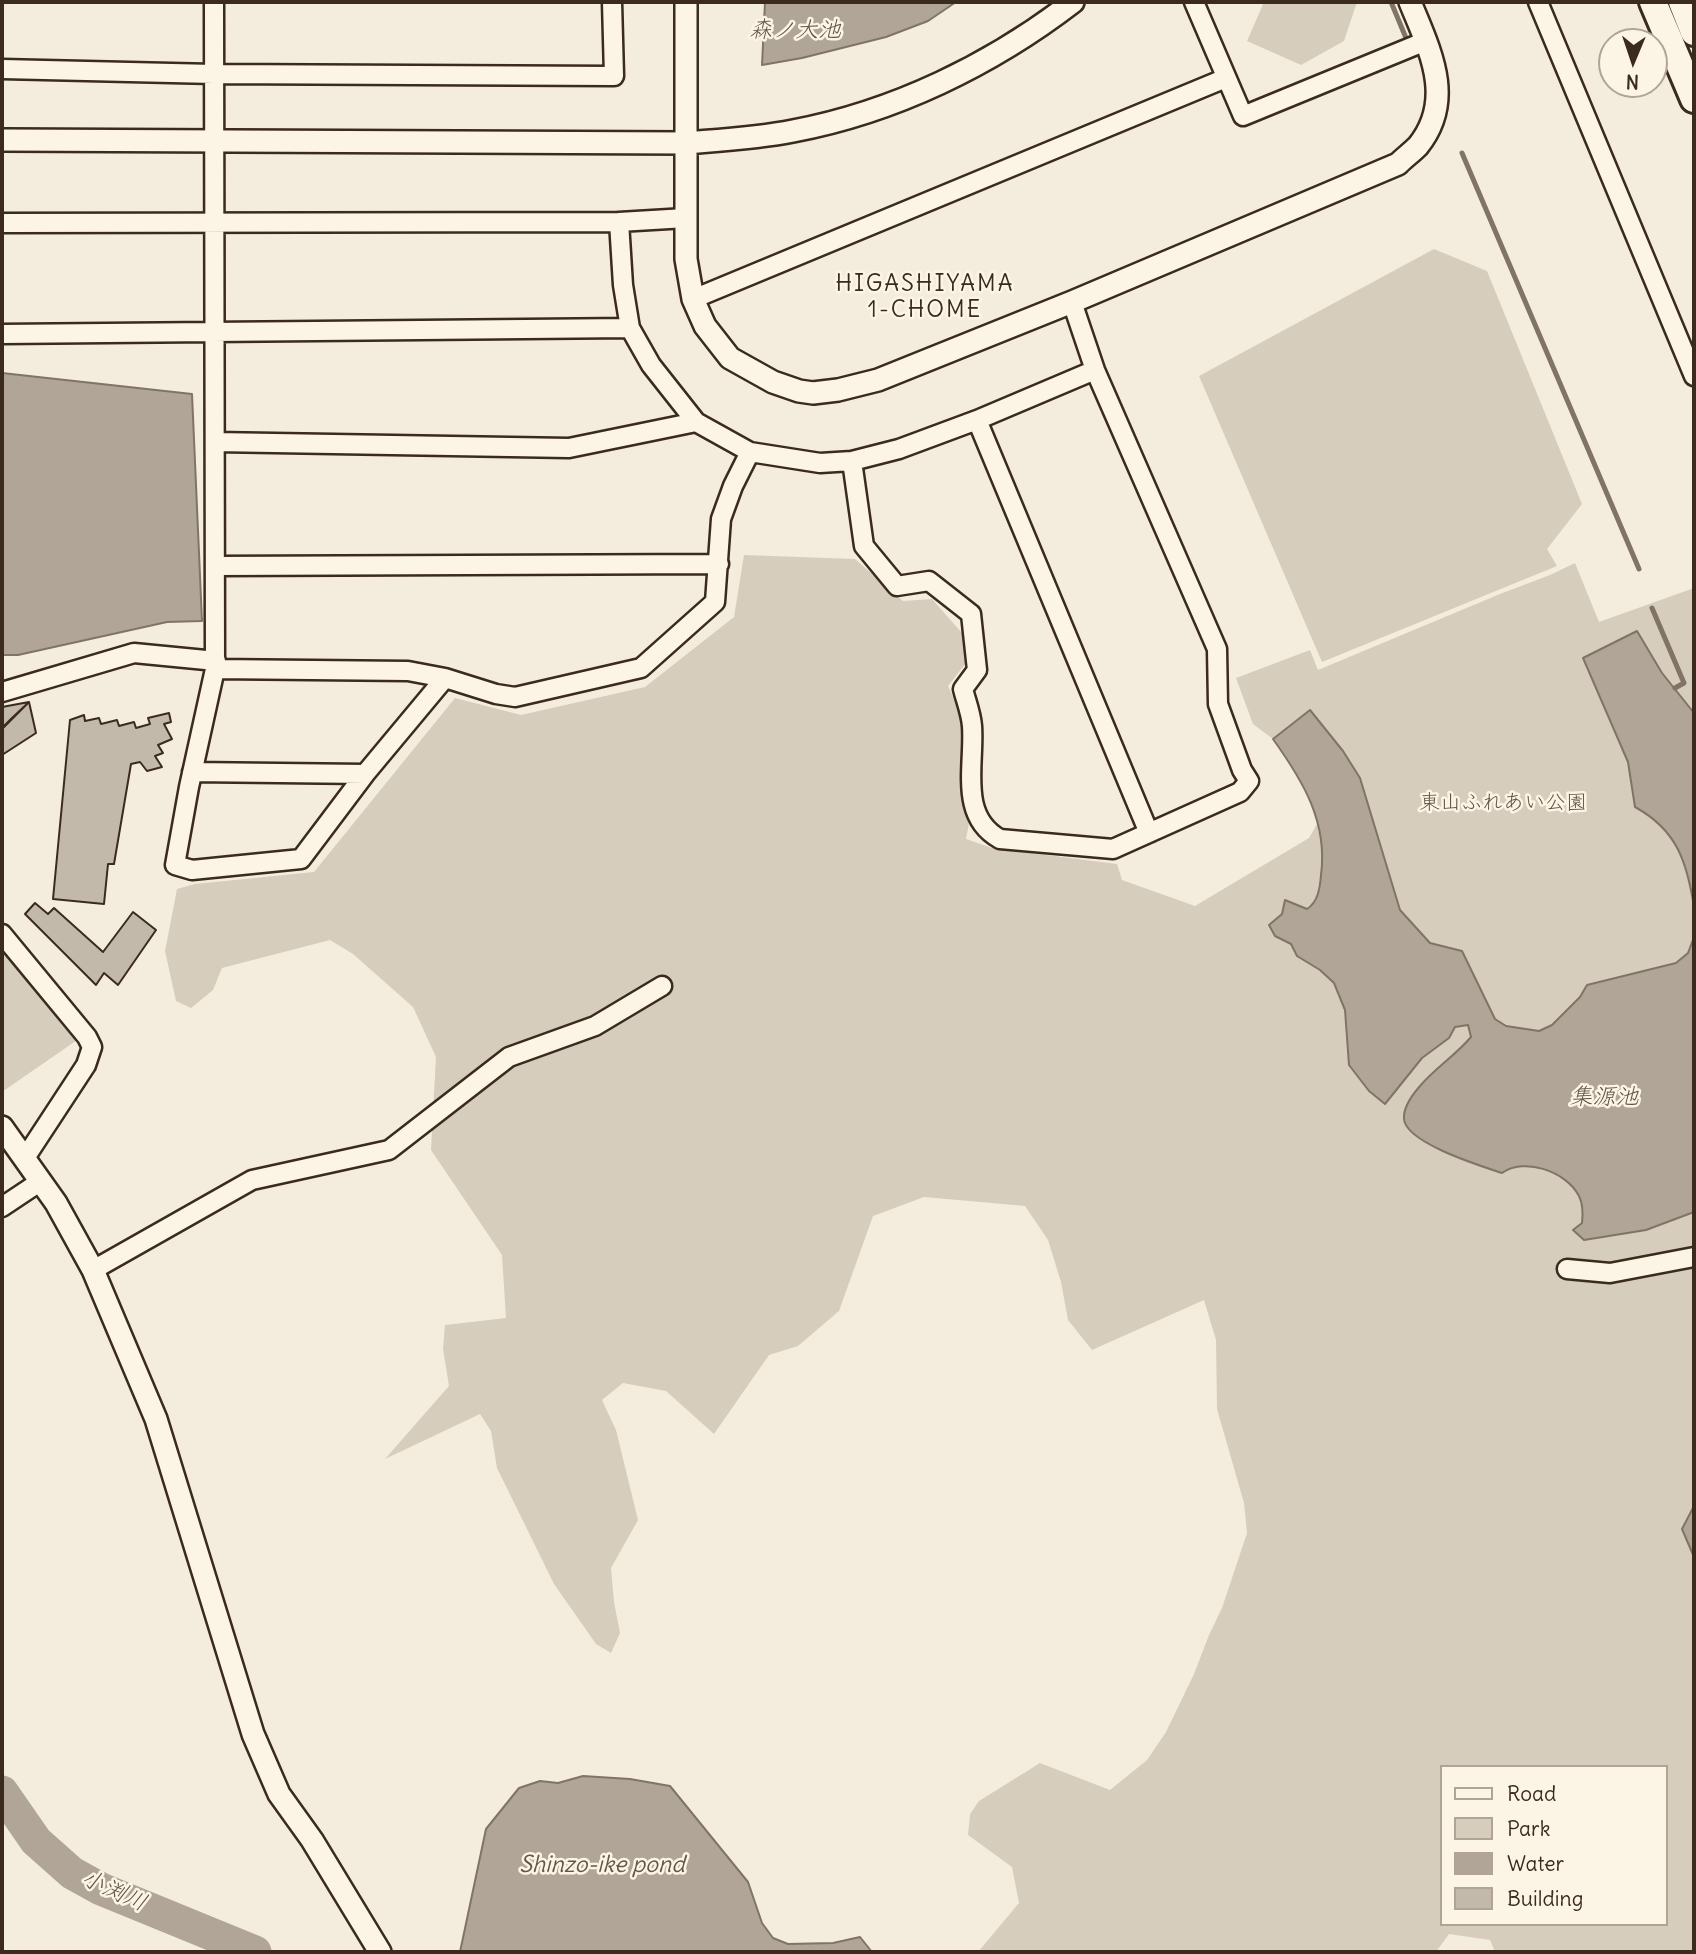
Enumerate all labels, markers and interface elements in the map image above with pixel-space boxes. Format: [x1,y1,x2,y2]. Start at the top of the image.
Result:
water label: 森ノ大池 [749,16,841,44]
north arrow [1598,28,1668,98]
text: N [1625,70,1639,94]
district label: HIGASHIYAMA 1-CHOME [837,270,1013,324]
park label: 東山ふれあい公園 [1419,790,1587,816]
water label: 集源池 [1570,1083,1638,1111]
legend [1440,1765,1668,1926]
text: Road [1507,1780,1556,1807]
text: Park [1507,1815,1550,1842]
text: Water [1507,1850,1564,1877]
water label: Shinzo-ike pond [519,1851,685,1879]
water label: 小渕川 [77,1864,151,1918]
text: Building [1507,1885,1583,1912]

